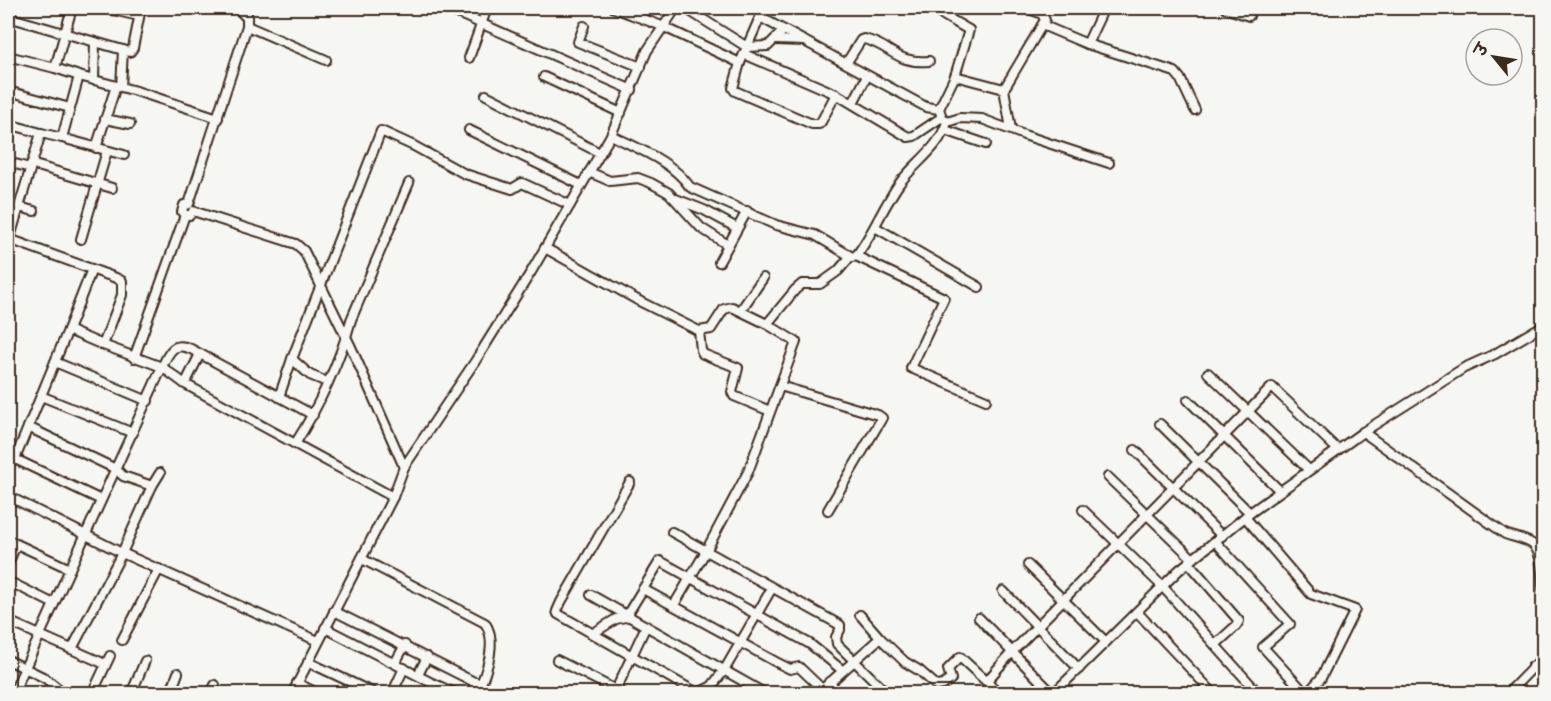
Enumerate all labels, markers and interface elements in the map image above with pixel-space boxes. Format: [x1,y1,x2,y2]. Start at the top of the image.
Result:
north arrow [1464,27,1524,87]
text: उ [1468,38,1494,61]

